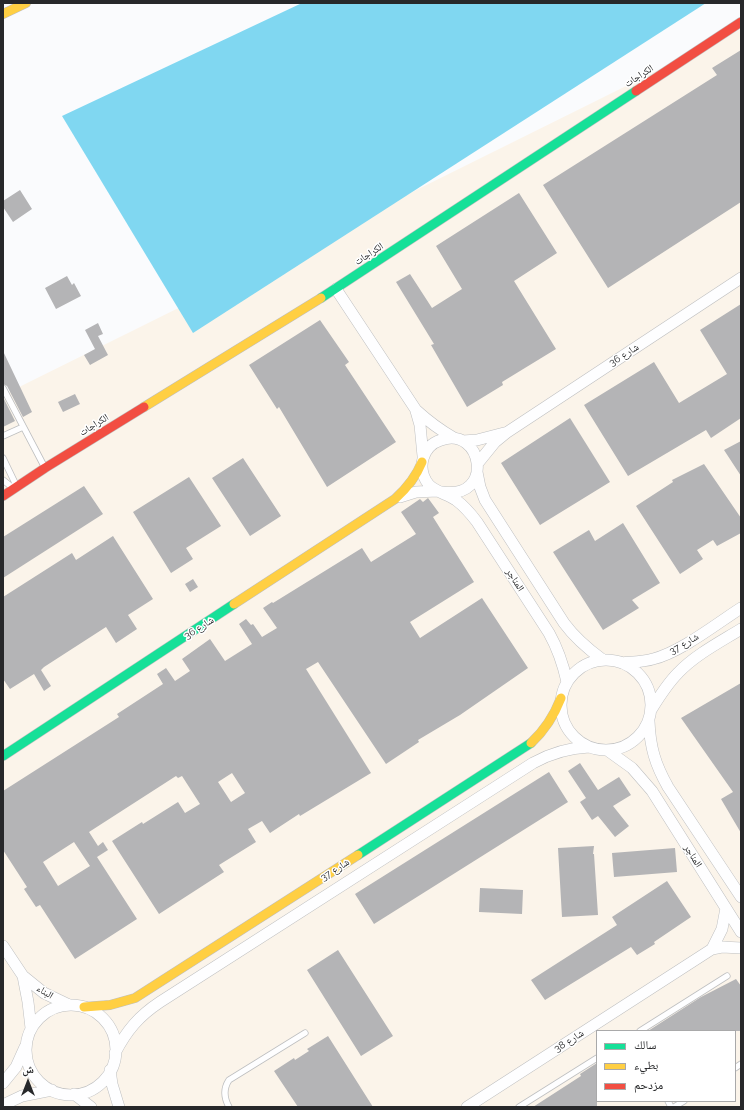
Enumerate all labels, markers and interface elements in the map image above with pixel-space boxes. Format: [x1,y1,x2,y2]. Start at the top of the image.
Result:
street label: الكراجات [622,62,656,90]
street label: الكراجات [352,240,386,268]
street label: شارع 36 [607,341,641,369]
street label: الكراجات [77,411,111,439]
street label: المناجر [503,566,527,594]
street label: شارع 36 [182,614,216,642]
street label: شارع 37 [667,631,701,657]
street label: المناجر [681,842,705,870]
street label: شارع 37 [318,856,352,884]
street label: البناء [35,982,55,1002]
street label: شارع 38 [552,1027,586,1055]
legend [596,1030,736,1102]
text: سالك [634,1038,656,1052]
text: بطيء [634,1058,658,1072]
north arrow [8,1062,48,1102]
text: ش [22,1063,34,1076]
text: مزدحم [634,1078,663,1092]

